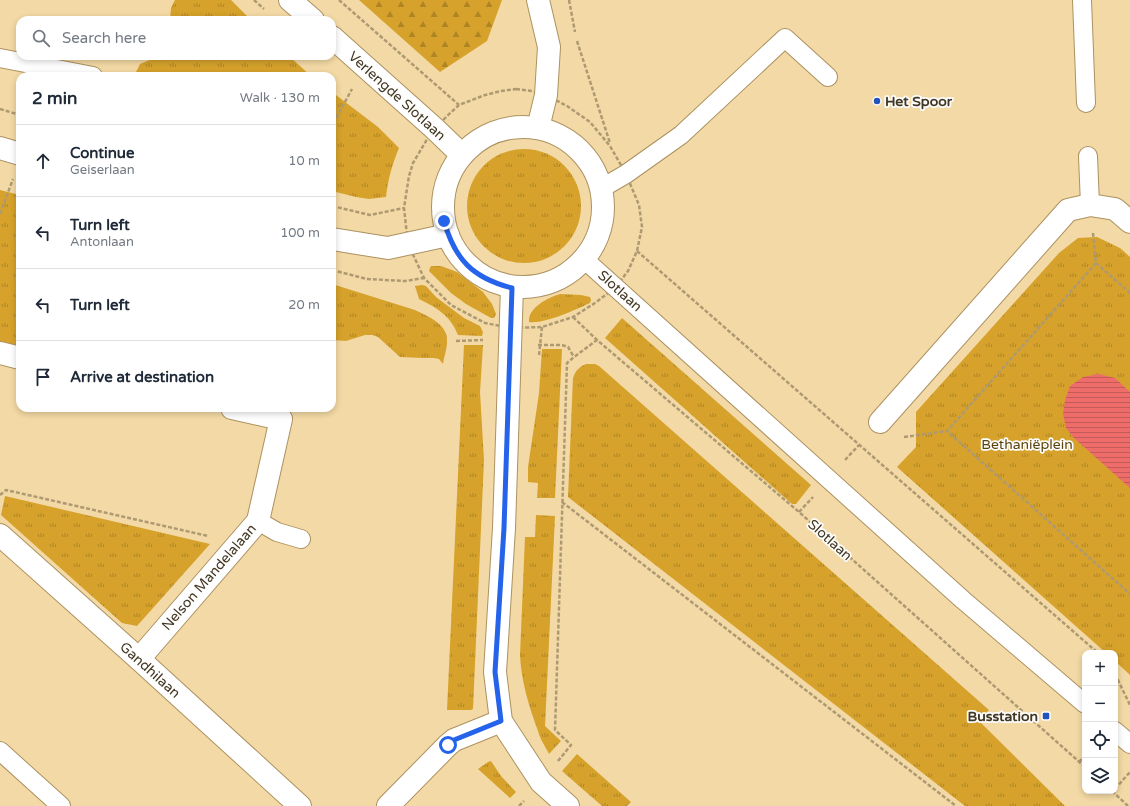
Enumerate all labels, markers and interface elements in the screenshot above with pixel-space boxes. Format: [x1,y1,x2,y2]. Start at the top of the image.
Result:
search box [16,16,336,60]
icon: search [30,27,52,49]
text: Search here [62,29,146,47]
street label: Verlengde Slotlaan [345,48,449,144]
text: 2 min [32,88,77,109]
text: Walk · 130 m [240,90,320,106]
place label: Het Spoor [885,93,953,110]
marker: Het Spoor [872,96,882,106]
text: Continue [70,144,134,162]
icon: ahead [32,150,54,172]
text: 10 m [288,153,320,169]
text: Geiserlaan [70,162,135,178]
route end [435,212,453,230]
text: Turn left [70,216,130,234]
icon: left [32,222,54,244]
text: 100 m [280,225,320,241]
text: Antonlaan [70,234,134,250]
street label: Slotlaan [594,267,646,315]
icon: left [32,294,54,316]
text: Turn left [70,296,130,314]
text: 20 m [288,297,320,313]
icon: arrive [32,366,54,388]
text: Arrive at destination [70,368,214,386]
park label: Bethaniëplein [981,436,1073,453]
street label: Slotlaan [804,516,856,564]
street label: Nelson Mandelalaan [158,520,260,634]
street label: Gandhilaan [116,638,184,702]
map controls [1082,650,1118,794]
button: + [1082,650,1118,686]
button: − [1082,686,1118,722]
place label: Busstation [968,708,1038,725]
marker: Busstation [1041,711,1051,721]
button: locate [1082,722,1118,758]
route start [439,736,457,754]
button: layers [1082,758,1118,794]

